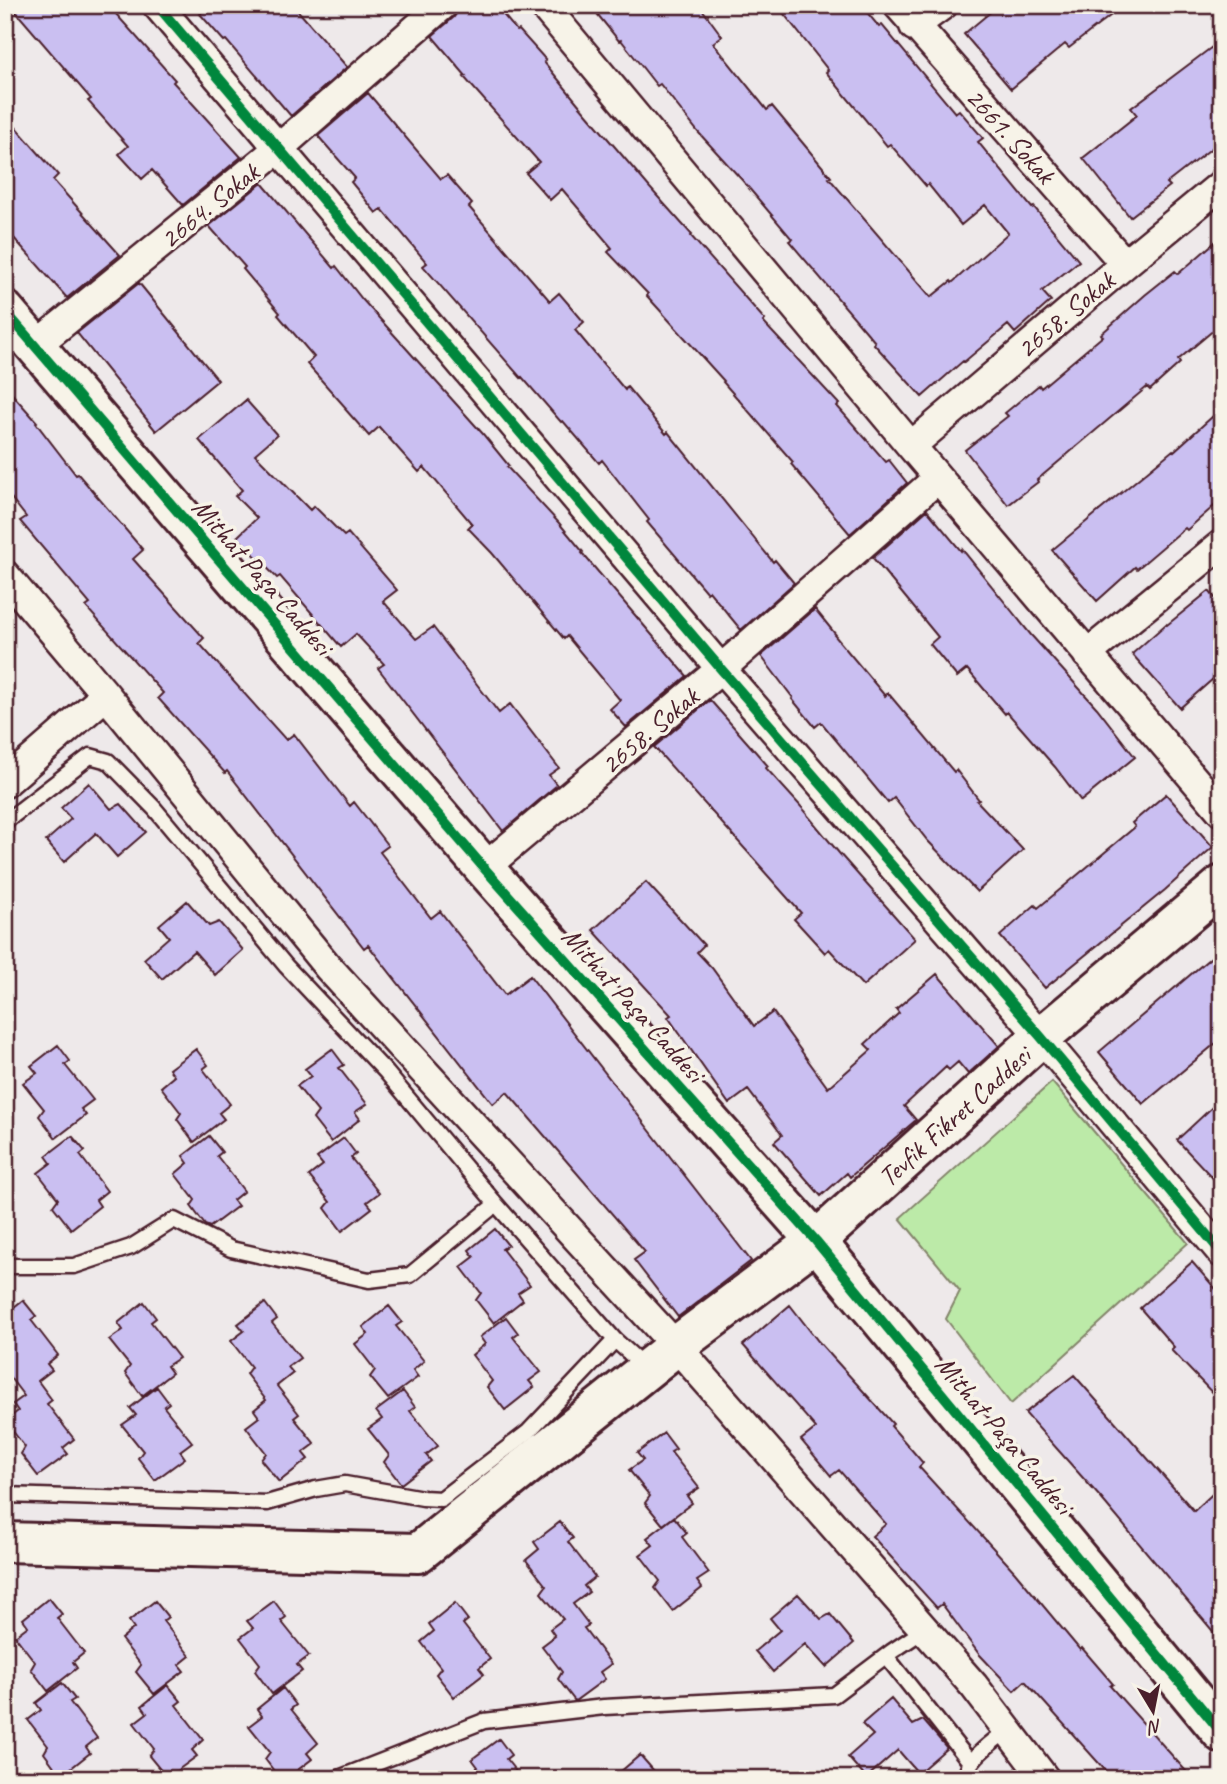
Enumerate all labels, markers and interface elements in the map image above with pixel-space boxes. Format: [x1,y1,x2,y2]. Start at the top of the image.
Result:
street label: 2661. Sokak [958,80,1064,192]
street label: 2664. Sokak [153,154,267,256]
street label: 2658. Sokak [1009,262,1123,366]
street label: Mithat Paşa Caddesi [185,490,343,665]
street label: 2658. Sokak [593,678,707,782]
street label: Mithat Paşa Caddesi [555,919,715,1092]
street label: Tevfik Fikret Caddesi [871,1036,1041,1194]
street label: Mithat Paşa Caddesi [928,1348,1084,1524]
north arrow [1118,1676,1188,1746]
text: N [1145,1714,1164,1740]

